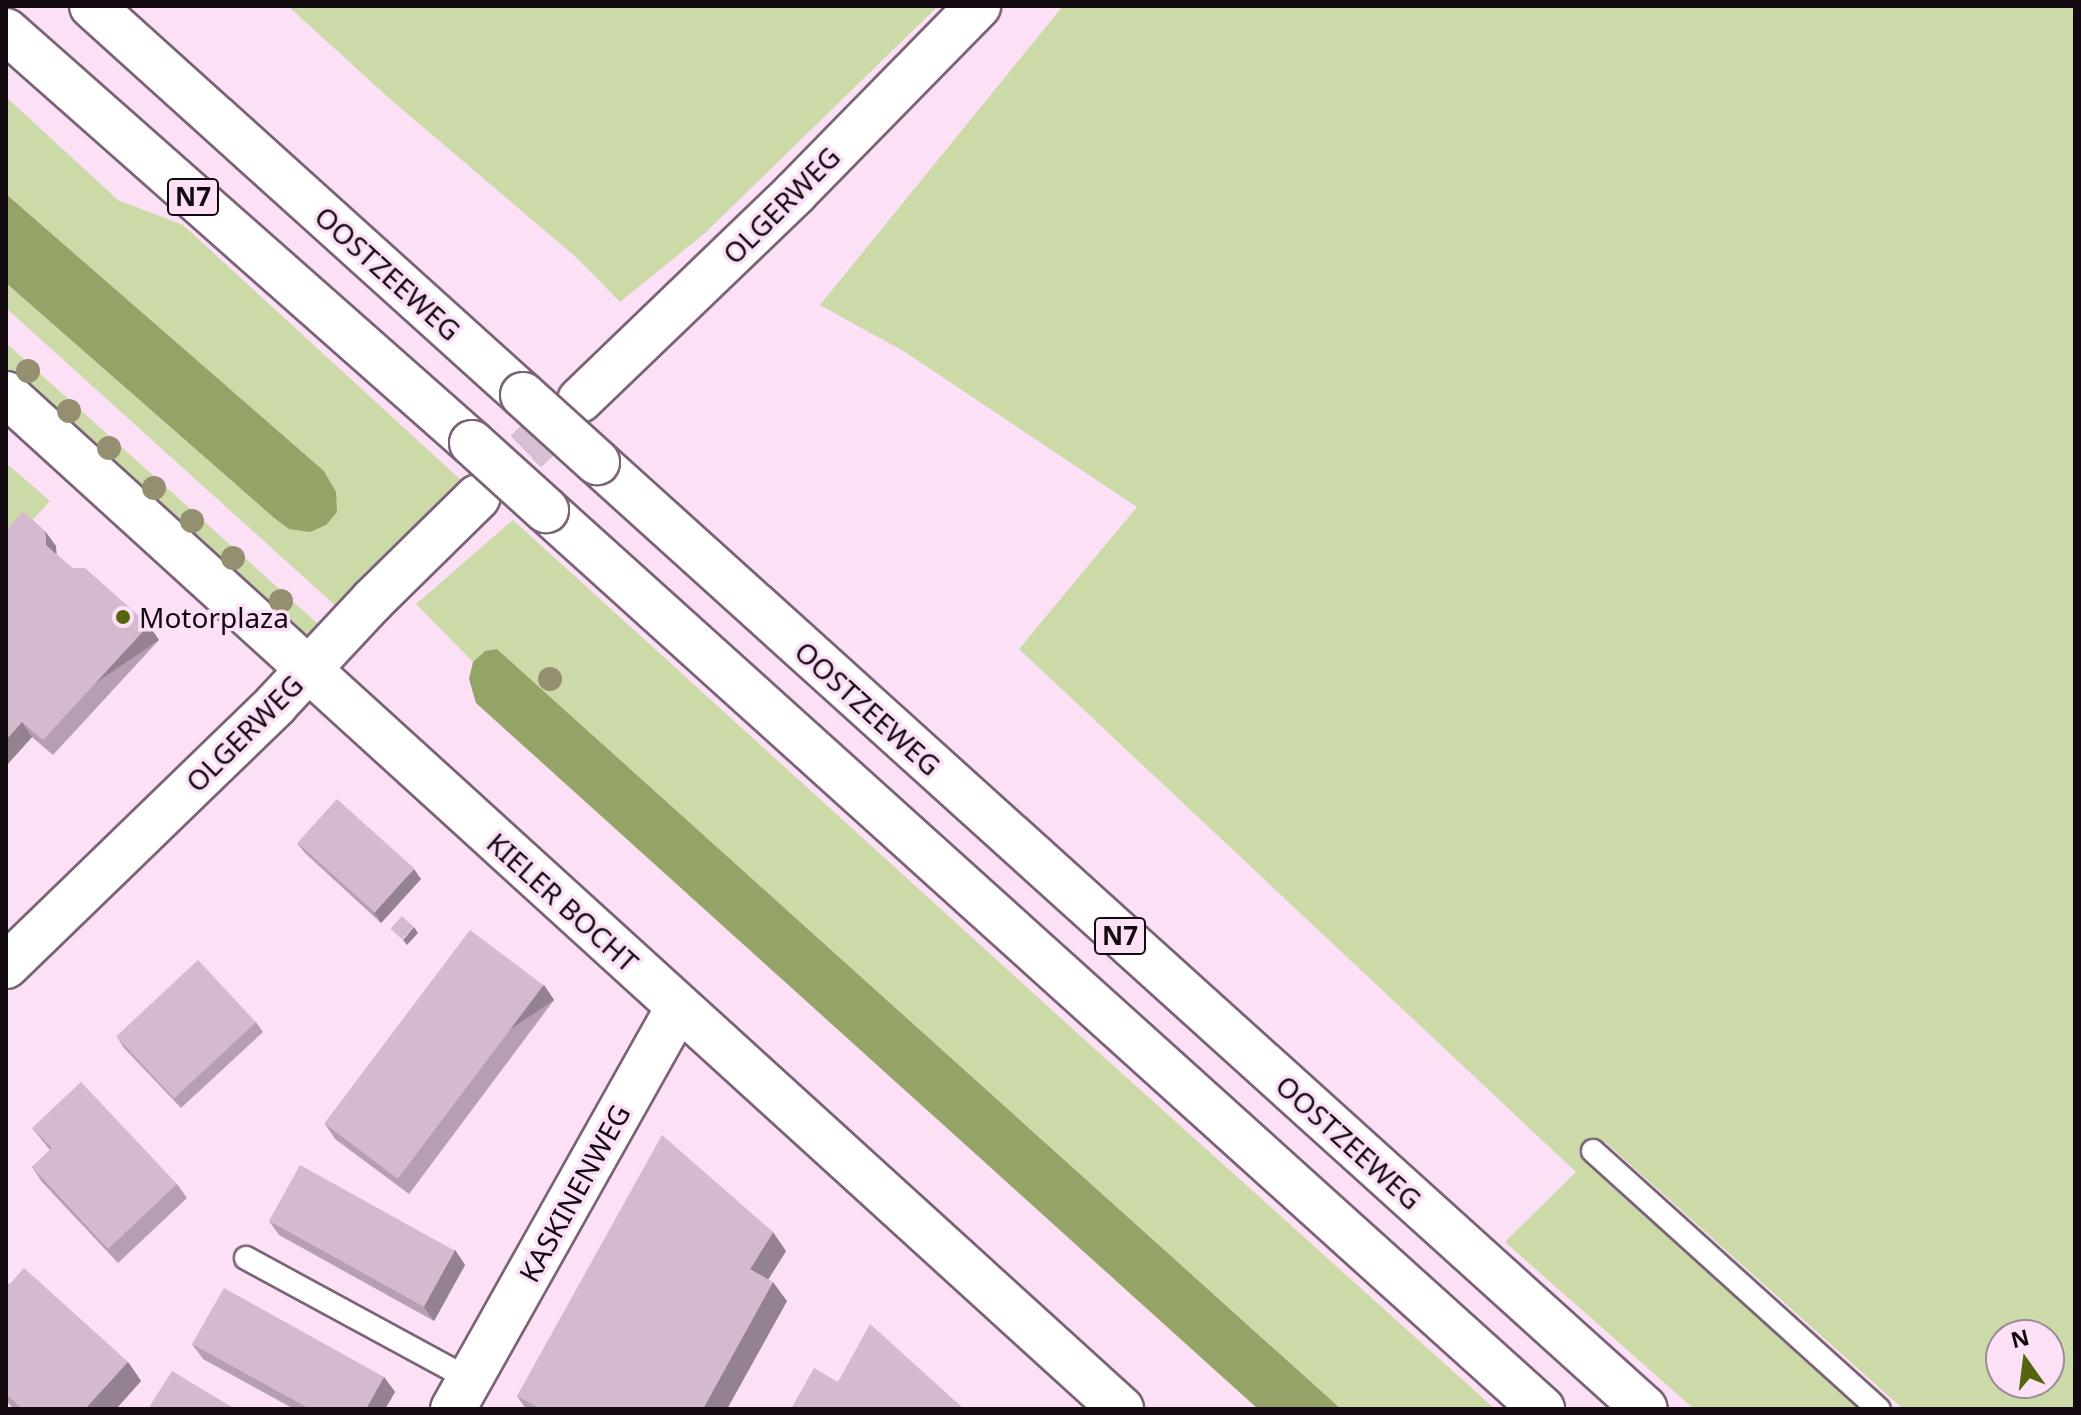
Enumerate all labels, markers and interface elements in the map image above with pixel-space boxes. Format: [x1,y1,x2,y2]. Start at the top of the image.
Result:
street label: OLGERWEG [716,140,846,270]
road number: N7 [165,175,221,219]
street label: OOSTZEEWEG [308,199,468,347]
place label: Motorplaza [139,600,289,634]
marker: Motorplaza [114,608,132,626]
street label: OOSTZEEWEG [788,634,948,782]
street label: OLGERWEG [179,668,309,798]
street label: KIELER BOCHT [481,825,645,979]
road number: N7 [1092,914,1148,958]
street label: OOSTZEEWEG [1269,1068,1429,1216]
street label: KASKINENWEG [511,1098,637,1288]
north arrow [1985,1319,2065,1399]
text: N [2007,1321,2032,1354]

